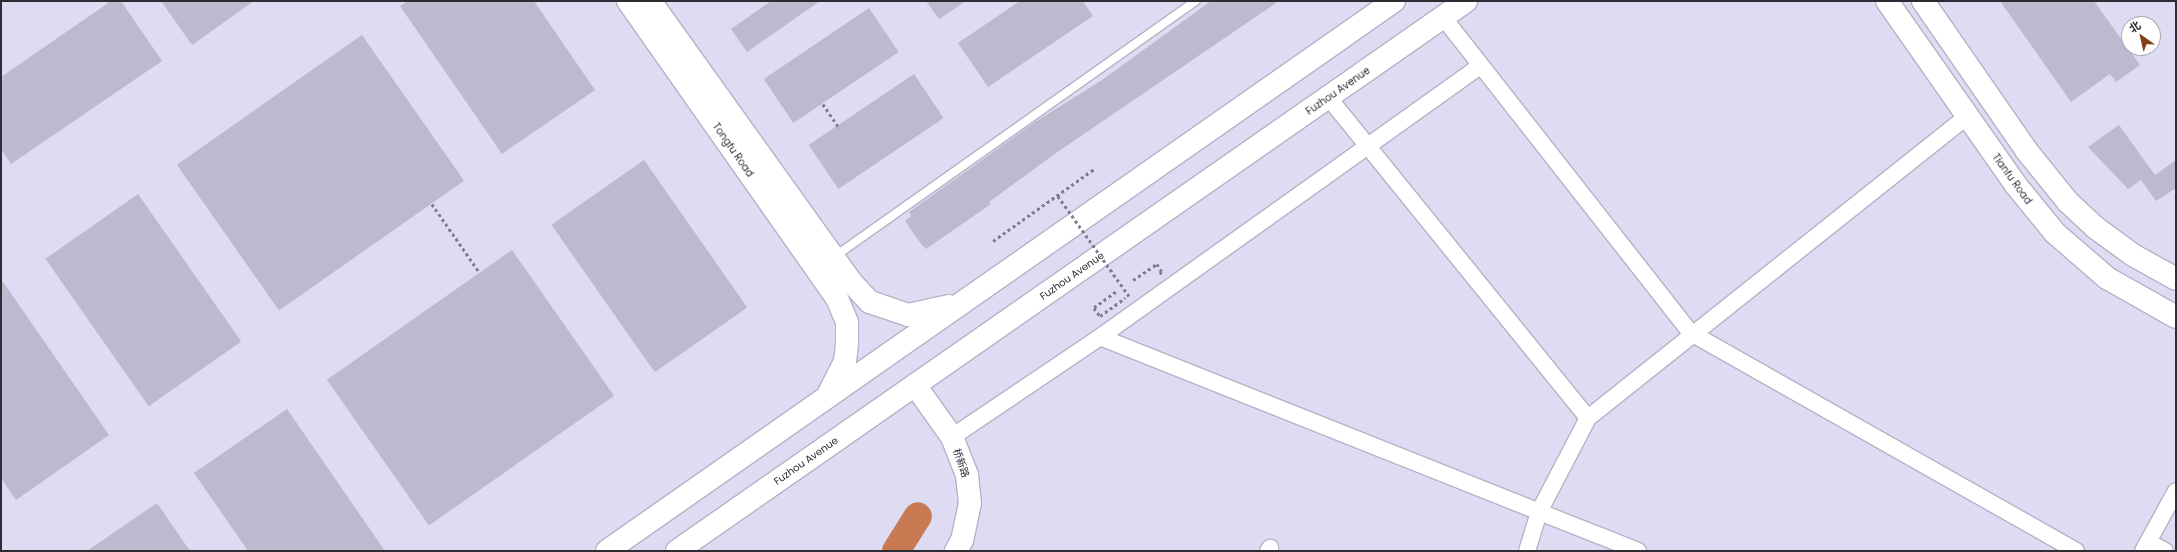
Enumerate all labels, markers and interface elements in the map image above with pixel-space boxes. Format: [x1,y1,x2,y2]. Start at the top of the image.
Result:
north arrow [2121,16,2161,56]
text: 北 [2126,17,2144,37]
street label: Fuzhou Avenue [1304,64,1372,118]
street label: Tongfu Road [710,121,756,179]
street label: Tianfu Road [1990,151,2034,207]
street label: Fuzhou Avenue [1038,249,1106,303]
street label: Fuzhou Avenue [772,434,840,488]
street label: 桥新路 [950,447,972,479]

